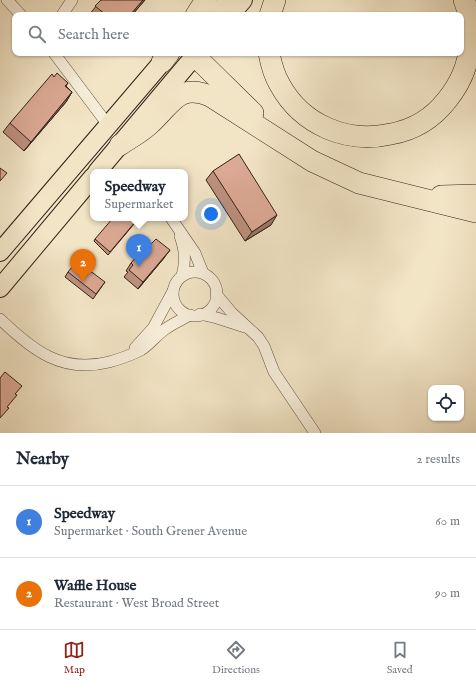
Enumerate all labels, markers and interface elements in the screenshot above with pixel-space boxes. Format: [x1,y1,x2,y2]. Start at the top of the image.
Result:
search box [12,12,464,56]
icon: search [26,23,48,45]
text: Search here [58,25,129,44]
popup [90,169,188,221]
text: Speedway [105,177,166,196]
text: Supermarket [105,196,173,213]
your location [201,204,221,224]
pin: 1 [126,234,152,267]
pin: 2 [70,249,96,282]
map controls [428,385,464,421]
button: locate [428,385,464,421]
text: Nearby [16,449,69,470]
text: 2 results [416,451,460,468]
text: Speedway [54,504,115,523]
text: 1 [27,513,31,530]
text: 60 m [435,513,460,530]
text: Supermarket · South Grener Avenue [54,523,247,540]
text: Waffle House [54,576,136,595]
text: 2 [26,585,32,602]
text: 90 m [435,585,460,602]
text: Restaurant · West Broad Street [54,595,219,612]
tab: Map [63,639,85,677]
tab: Directions [212,639,260,677]
tab: Saved [387,639,413,677]

